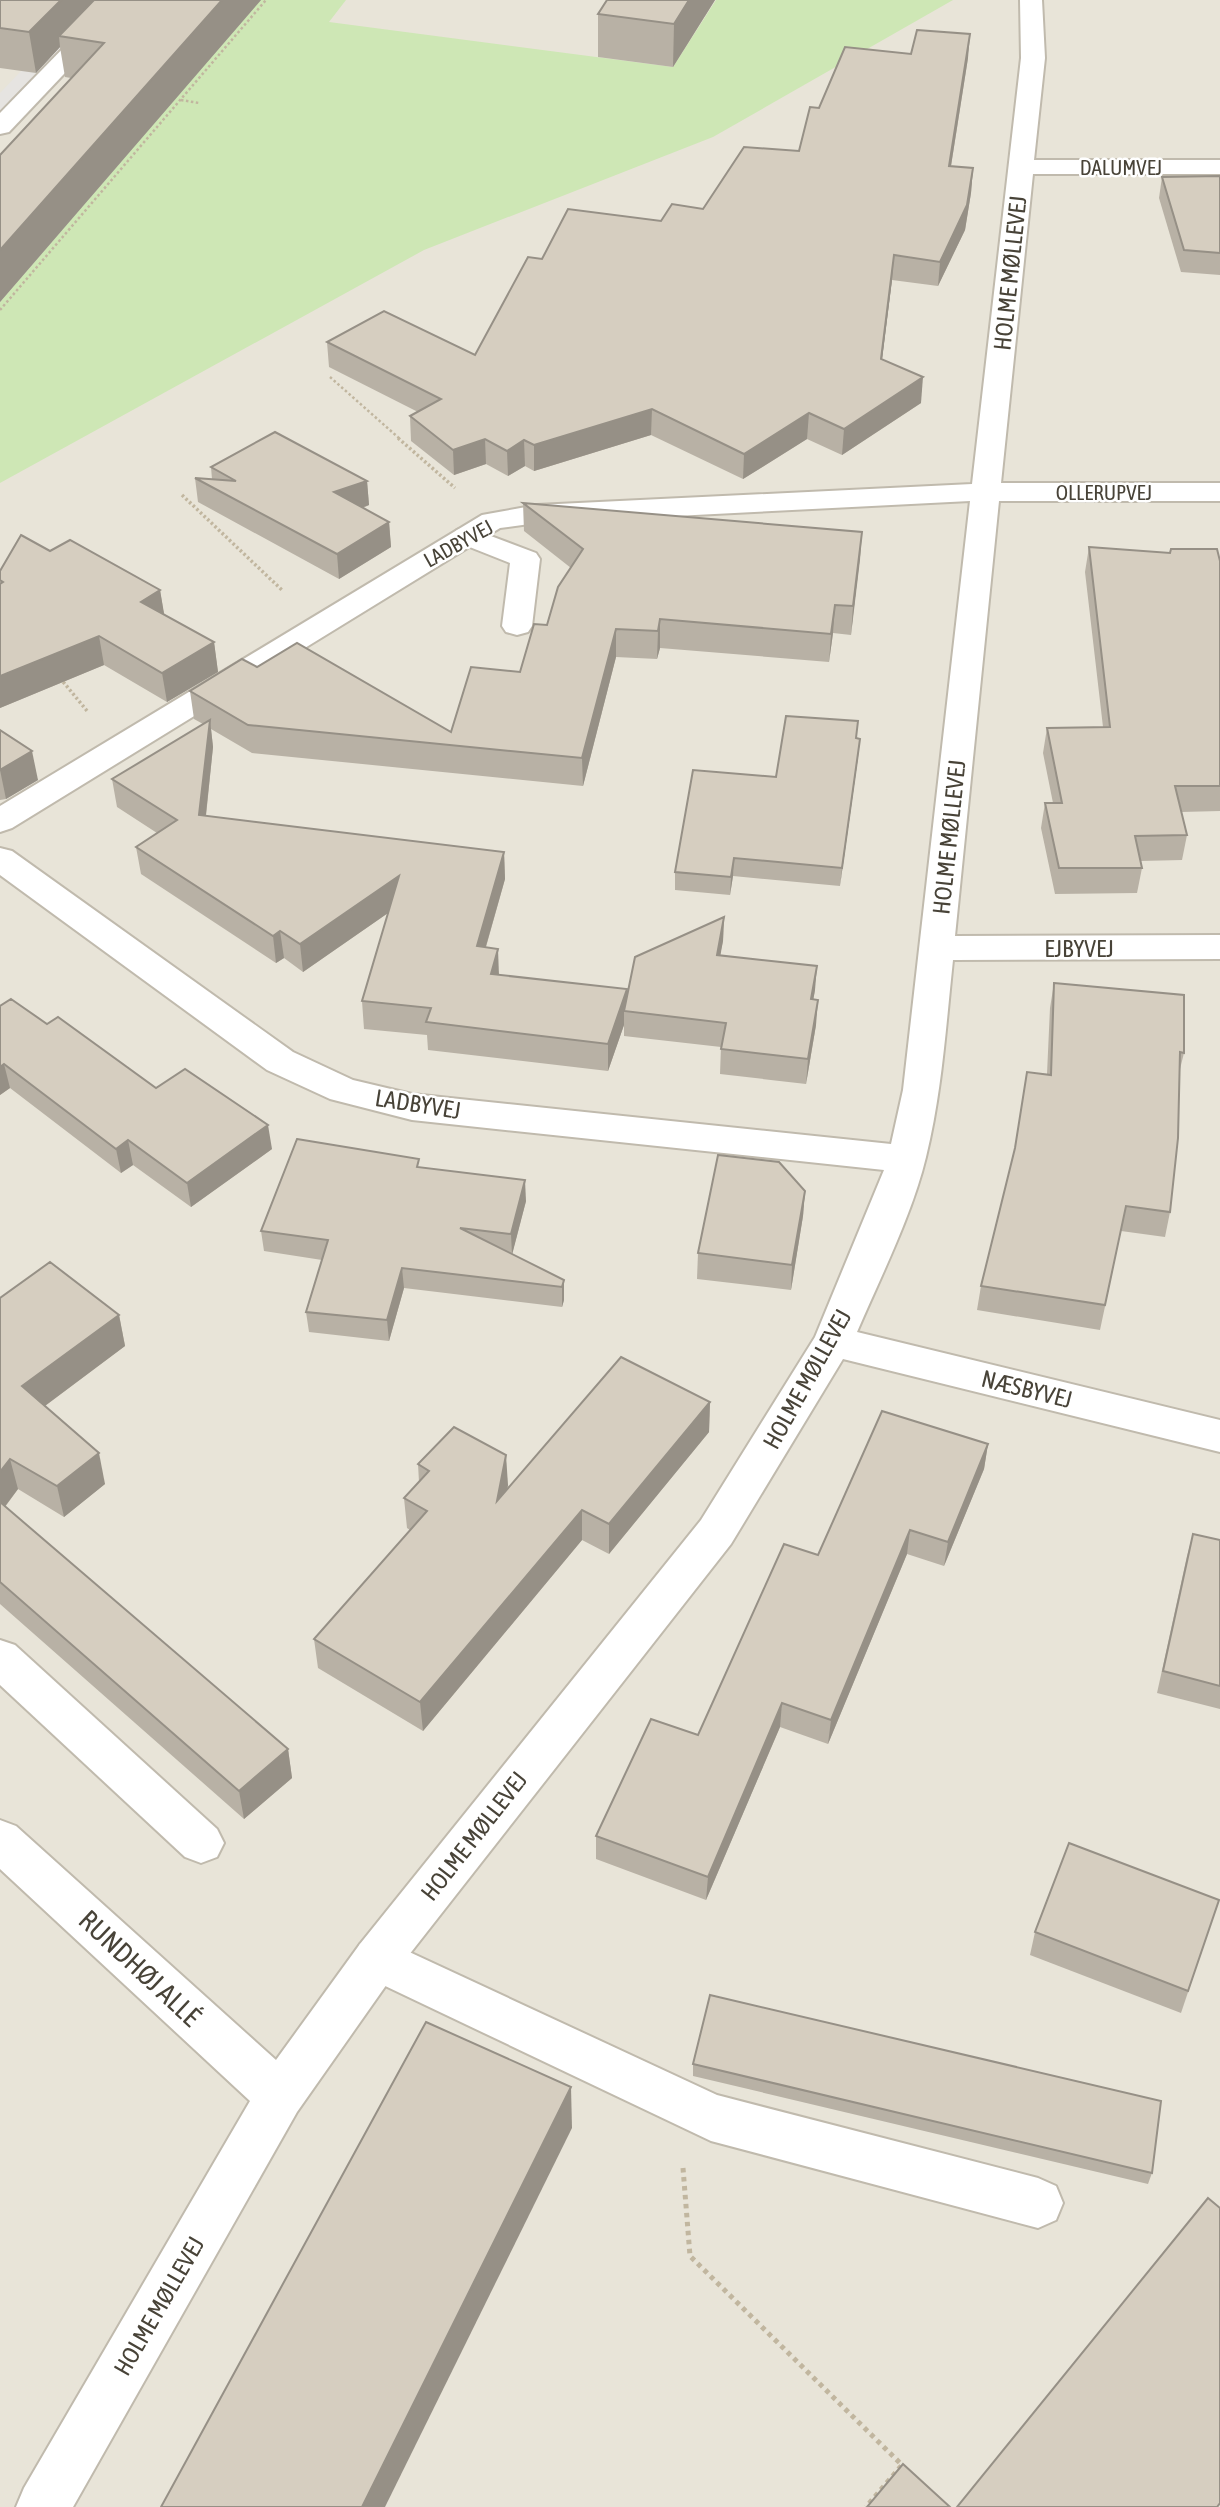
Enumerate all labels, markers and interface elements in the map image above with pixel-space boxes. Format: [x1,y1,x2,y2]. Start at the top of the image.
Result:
street label: DALUMVEJ [1080,155,1162,179]
street label: HOLME MØLLEVEJ [988,194,1032,352]
street label: OLLERUPVEJ [1056,480,1152,504]
street label: LADBYVEJ [419,514,497,572]
street label: HOLME MØLLEVEJ [927,758,971,916]
street label: EJBYVEJ [1044,935,1114,962]
street label: LADBYVEJ [373,1084,463,1124]
street label: HOLME MØLLEVEJ [758,1304,856,1454]
street label: NÆSBYVEJ [979,1365,1075,1413]
street label: HOLME MØLLEVEJ [416,1766,532,1906]
street label: RUNDHØJ ALLÉ [73,1904,208,2032]
street label: HOLME MØLLEVEJ [108,2232,210,2380]

